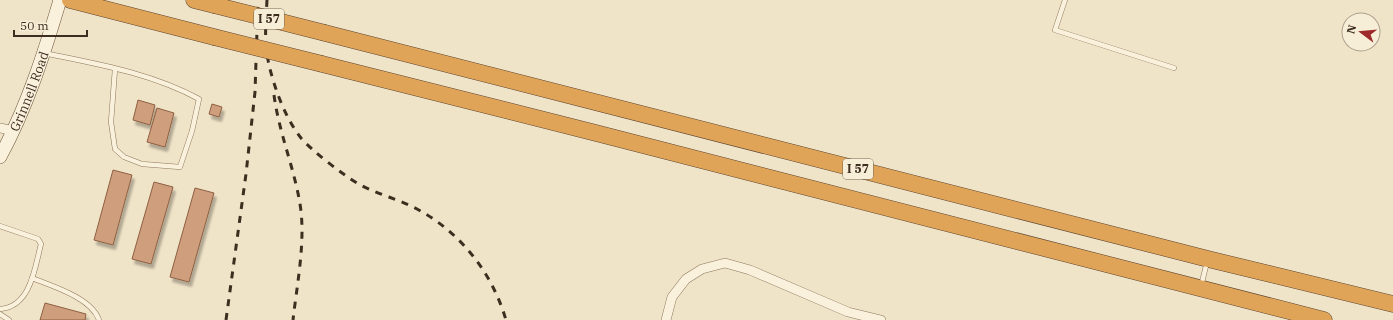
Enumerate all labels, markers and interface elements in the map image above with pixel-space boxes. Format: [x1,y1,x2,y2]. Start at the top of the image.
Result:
road number: I 57 [254,9,284,29]
scale bar [14,12,87,38]
north arrow [1341,12,1381,52]
text: 50 m [20,18,49,33]
text: N [1343,23,1359,35]
street label: Grinnell Road [6,49,53,134]
road number: I 57 [843,159,873,179]

